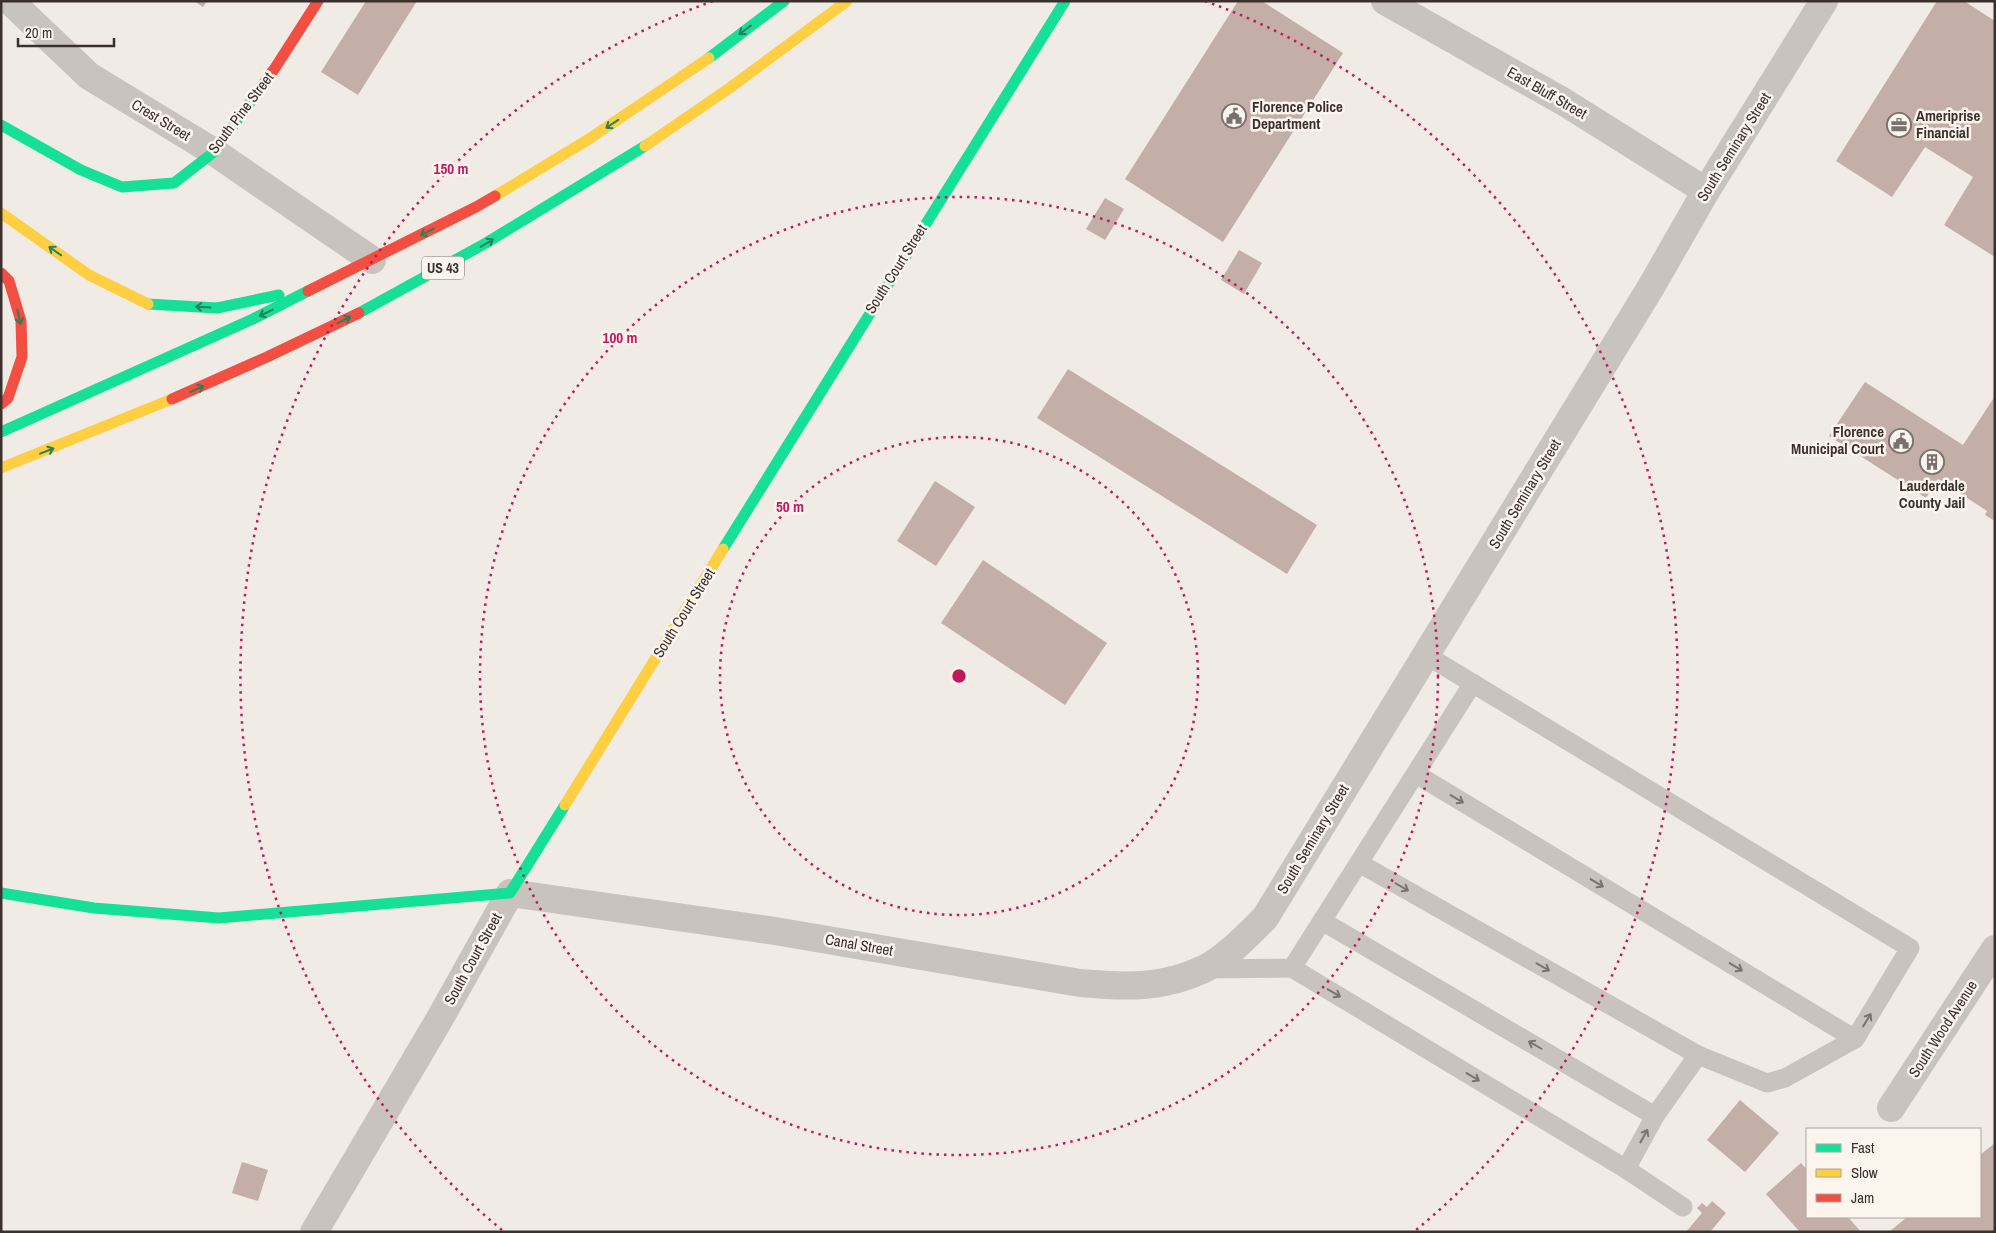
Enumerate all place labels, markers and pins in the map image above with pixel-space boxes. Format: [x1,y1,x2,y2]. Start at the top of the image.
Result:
place label: Florence Police Department [1252,96,1343,134]
public building icon: Florence Police Department [1221,103,1247,129]
place label: Ameriprise Financial [1916,105,1980,143]
office icon: Ameriprise Financial [1886,112,1912,138]
place label: Florence Municipal Court [1791,421,1884,459]
public building icon: Florence Municipal Court [1888,428,1914,454]
building icon: Lauderdale County Jail [1919,449,1945,475]
place label: Lauderdale County Jail [1899,475,1965,513]
centre of rings [950,667,968,685]

